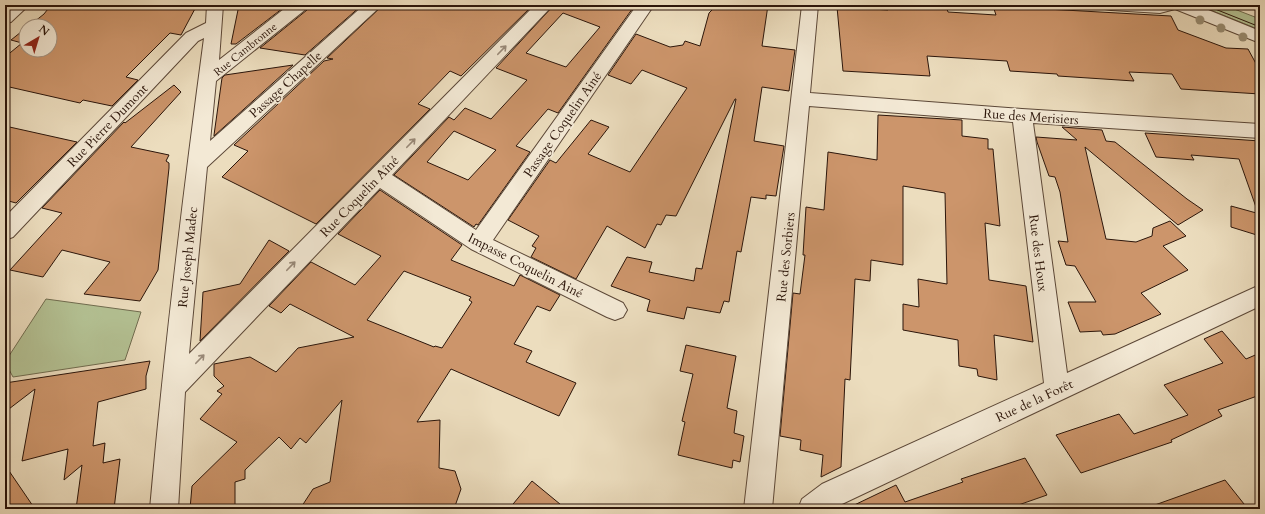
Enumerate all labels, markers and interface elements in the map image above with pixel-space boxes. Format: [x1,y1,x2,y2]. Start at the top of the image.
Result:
north arrow [18,18,58,58]
street label: Rue Cambronne [211,19,280,80]
text: N [35,22,53,40]
one-way arrow [497,45,507,55]
street label: Passage Chapelle [245,47,326,122]
street label: Passage Coquelin Ainé [520,68,606,181]
street label: Rue Pierre Dumont [63,80,152,171]
street label: Rue des Merisiers [983,105,1079,129]
one-way arrow [406,138,416,148]
street label: Rue Coquelin Aîné [316,152,403,241]
street label: Rue Joseph Madec [174,206,202,308]
street label: Rue des Sorbiers [772,211,800,303]
street label: Rue des Houx [1024,213,1052,293]
street label: Impasse Coquelin Ainé [465,229,586,303]
one-way arrow [286,261,296,271]
one-way arrow [196,354,205,364]
street label: Rue de la Forêt [993,375,1076,427]

